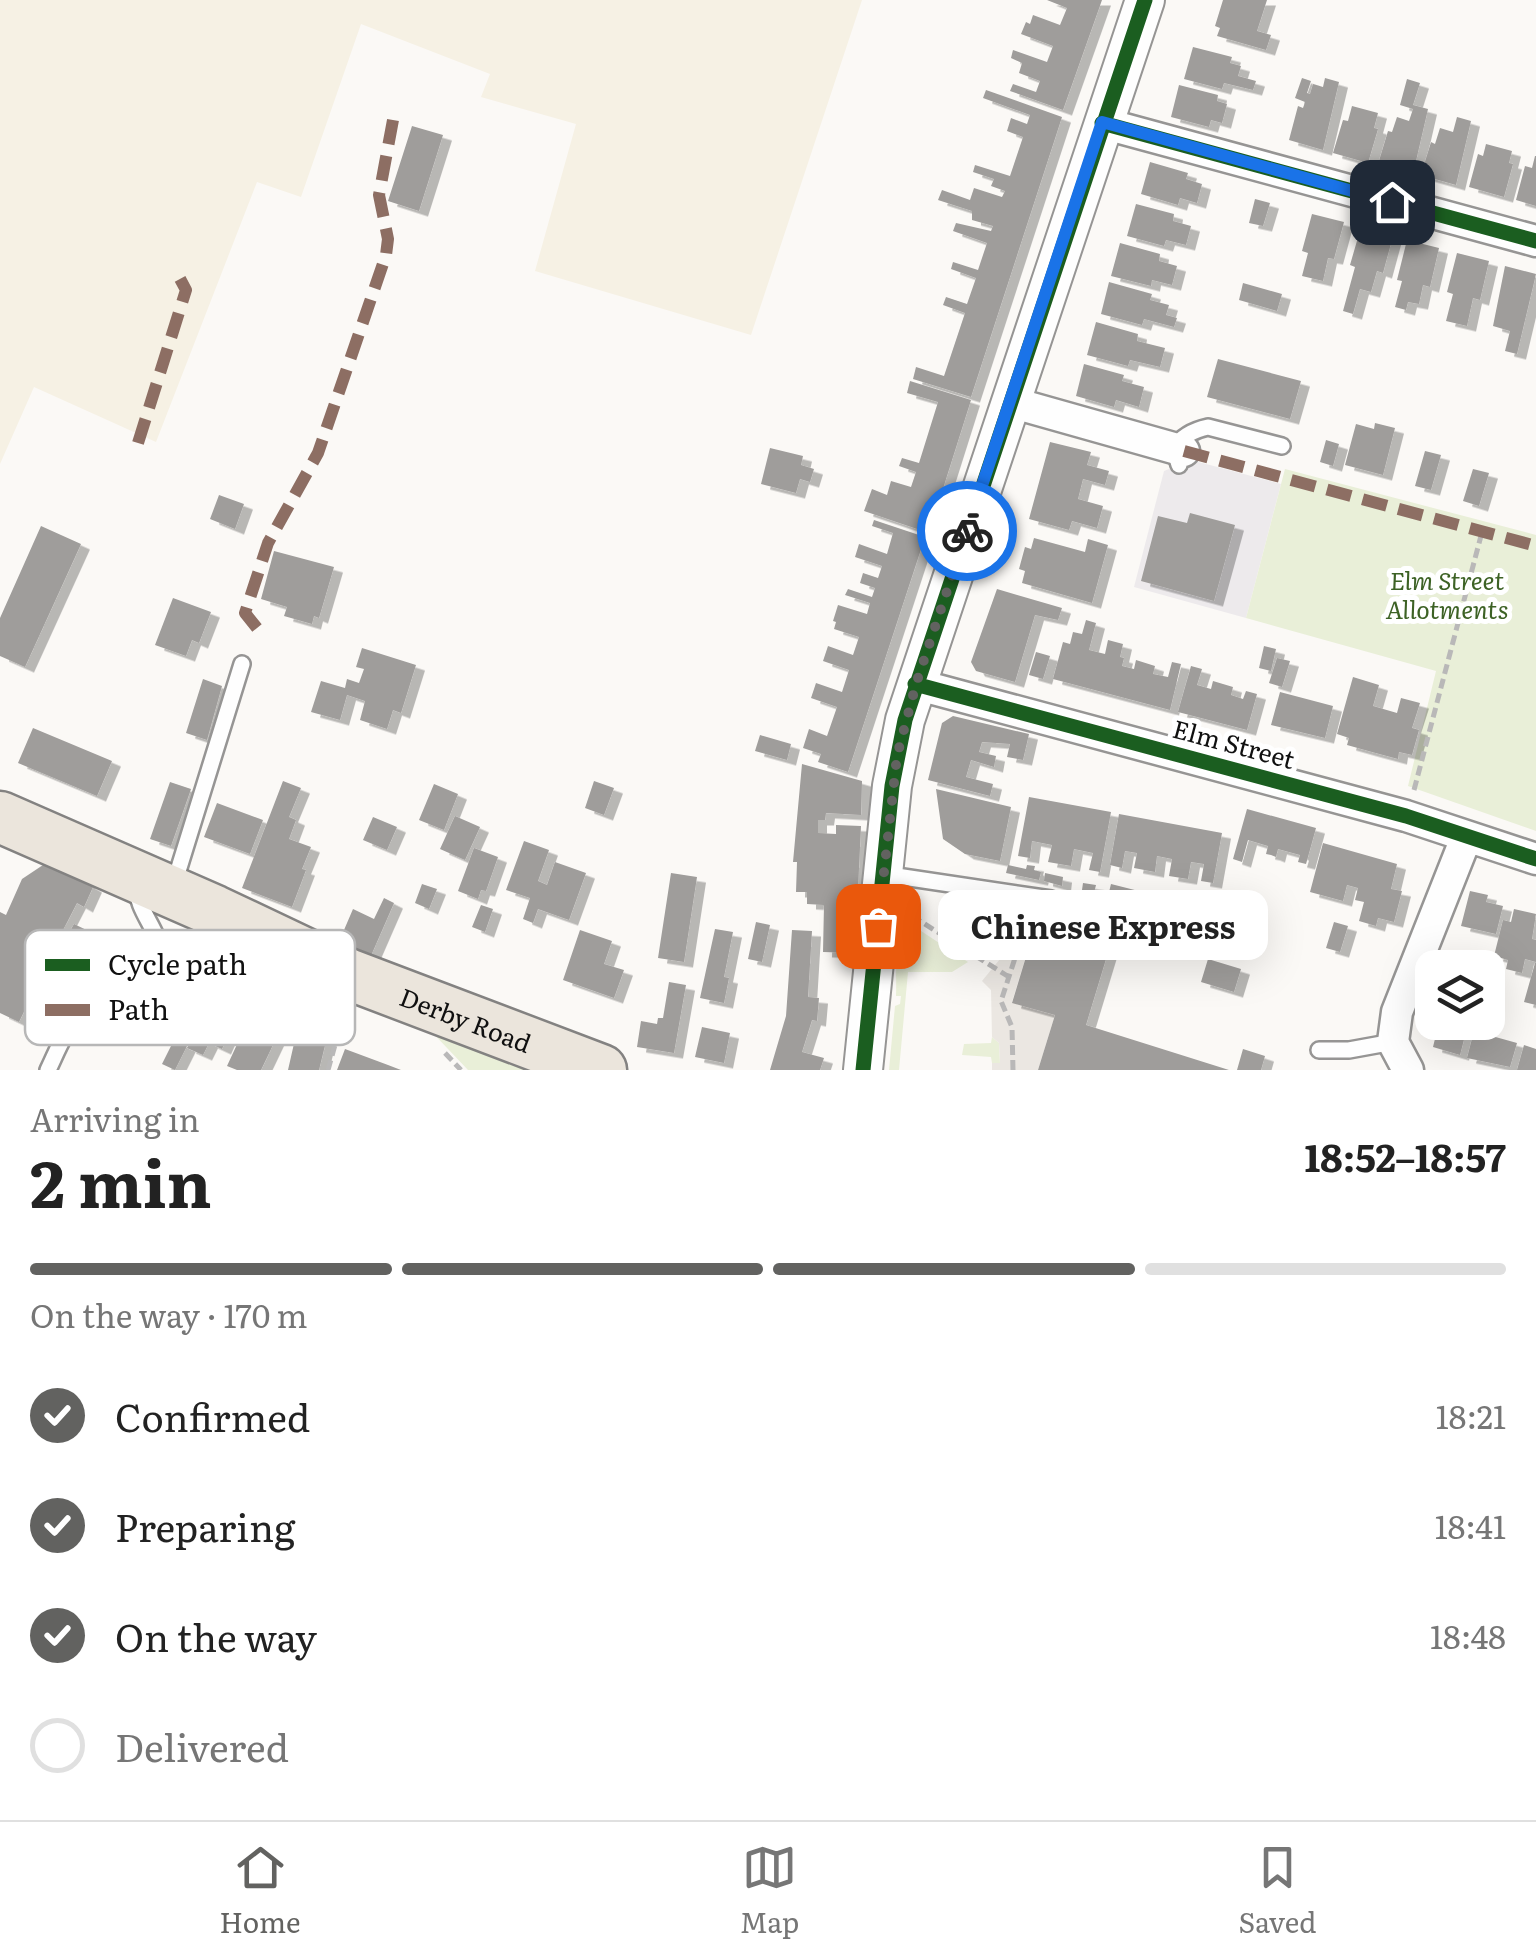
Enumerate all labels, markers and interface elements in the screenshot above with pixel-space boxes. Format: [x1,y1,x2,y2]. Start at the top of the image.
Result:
pin [1350,160,1435,245]
icon: home [1365,175,1420,230]
courier [917,481,1017,581]
icon: bike [940,504,995,559]
park label: Elm Street Allotments [1386,561,1508,627]
street label: Elm Street [1169,709,1299,777]
pin [836,884,921,969]
callout: Chinese Express [938,891,1268,961]
icon: bag [851,899,906,954]
text: Chinese Express [971,901,1235,949]
legend [25,930,355,1045]
text: Cycle path [108,942,247,984]
map controls [1415,950,1505,1040]
button: layers [1415,950,1505,1040]
street label: Derby Road [395,977,537,1061]
text: Path [108,987,169,1029]
text: Arriving in [30,1094,200,1142]
text: 18:52–18:57 [1305,1127,1506,1184]
text: 2 min [30,1131,212,1228]
text: On the way · 170 m [30,1290,308,1338]
text: Confirmed [115,1387,310,1444]
icon: check [30,1388,85,1443]
text: 18:21 [1436,1391,1506,1439]
text: Preparing [115,1497,295,1554]
icon: check [30,1498,85,1553]
text: 18:41 [1435,1501,1506,1549]
text: On the way [115,1607,317,1664]
icon: check [30,1608,85,1663]
text: 18:48 [1430,1611,1506,1659]
text: Delivered [115,1717,289,1774]
tab: Home [220,1840,300,1942]
tab: Map [740,1840,799,1942]
tab: Saved [1238,1840,1316,1942]

